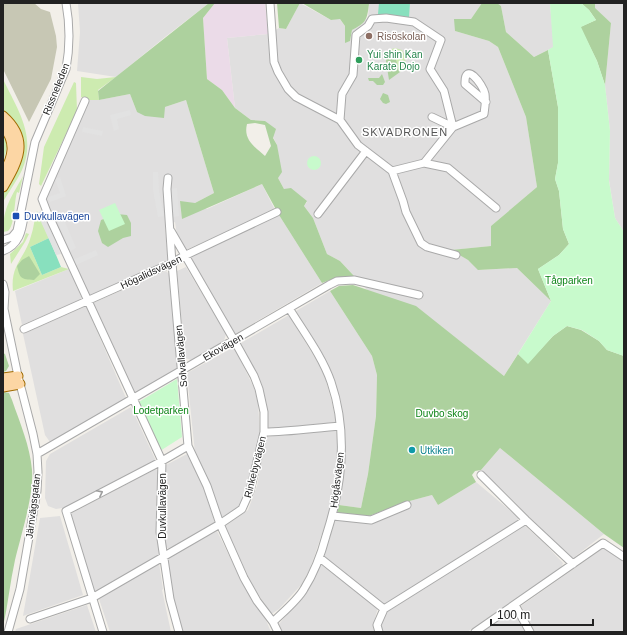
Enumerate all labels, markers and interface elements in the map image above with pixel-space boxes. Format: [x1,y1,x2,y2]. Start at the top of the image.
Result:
marker: Risöskolan [364,31,374,41]
place label: Risöskolan [377,31,426,42]
place label: Yui shin Kan Karate Dojo [367,49,423,72]
marker: Yui shin Kan Karate Dojo [354,55,364,65]
street label: Rissneleden [41,61,71,117]
district label: SKVADRONEN [362,126,448,138]
marker: Duvkullavägen [11,211,21,221]
place label: Duvkullavägen [24,211,90,222]
street label: Högalidsvägen [119,253,183,291]
park label: Tågparken [545,275,593,286]
street label: Solvallavägen [173,325,189,387]
street label: Ekovägen [201,331,245,363]
park label: Lodetparken [133,405,189,416]
park label: Duvbo skog [416,408,468,419]
street label: Rinkebyvägen [242,435,268,499]
marker: Utkiken [407,445,417,455]
place label: Utkiken [420,445,453,456]
street label: Högåsvägen [328,451,346,509]
street label: Järnvägsgatan [24,473,42,539]
street label: Duvkullavägen [157,473,168,539]
one-way arrow [96,490,103,498]
scale bar [491,601,593,627]
text: 100 m [497,608,530,622]

